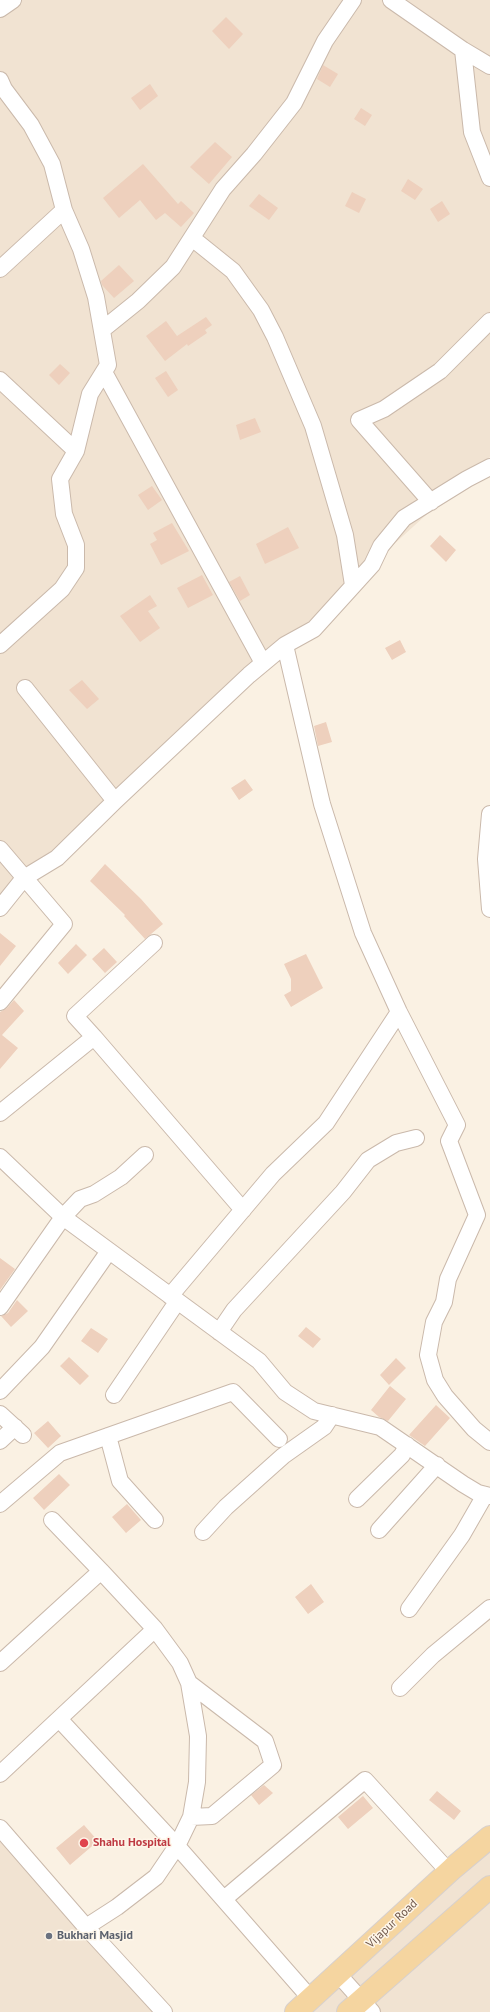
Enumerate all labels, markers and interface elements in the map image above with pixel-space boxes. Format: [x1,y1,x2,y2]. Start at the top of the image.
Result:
place label: Shahu Hospital [93,1836,171,1850]
marker: Shahu Hospital [78,1837,90,1849]
street label: Vijapur Road [363,1897,421,1951]
place label: Bukhari Masjid [57,1929,133,1943]
marker: Bukhari Masjid [44,1931,54,1941]

